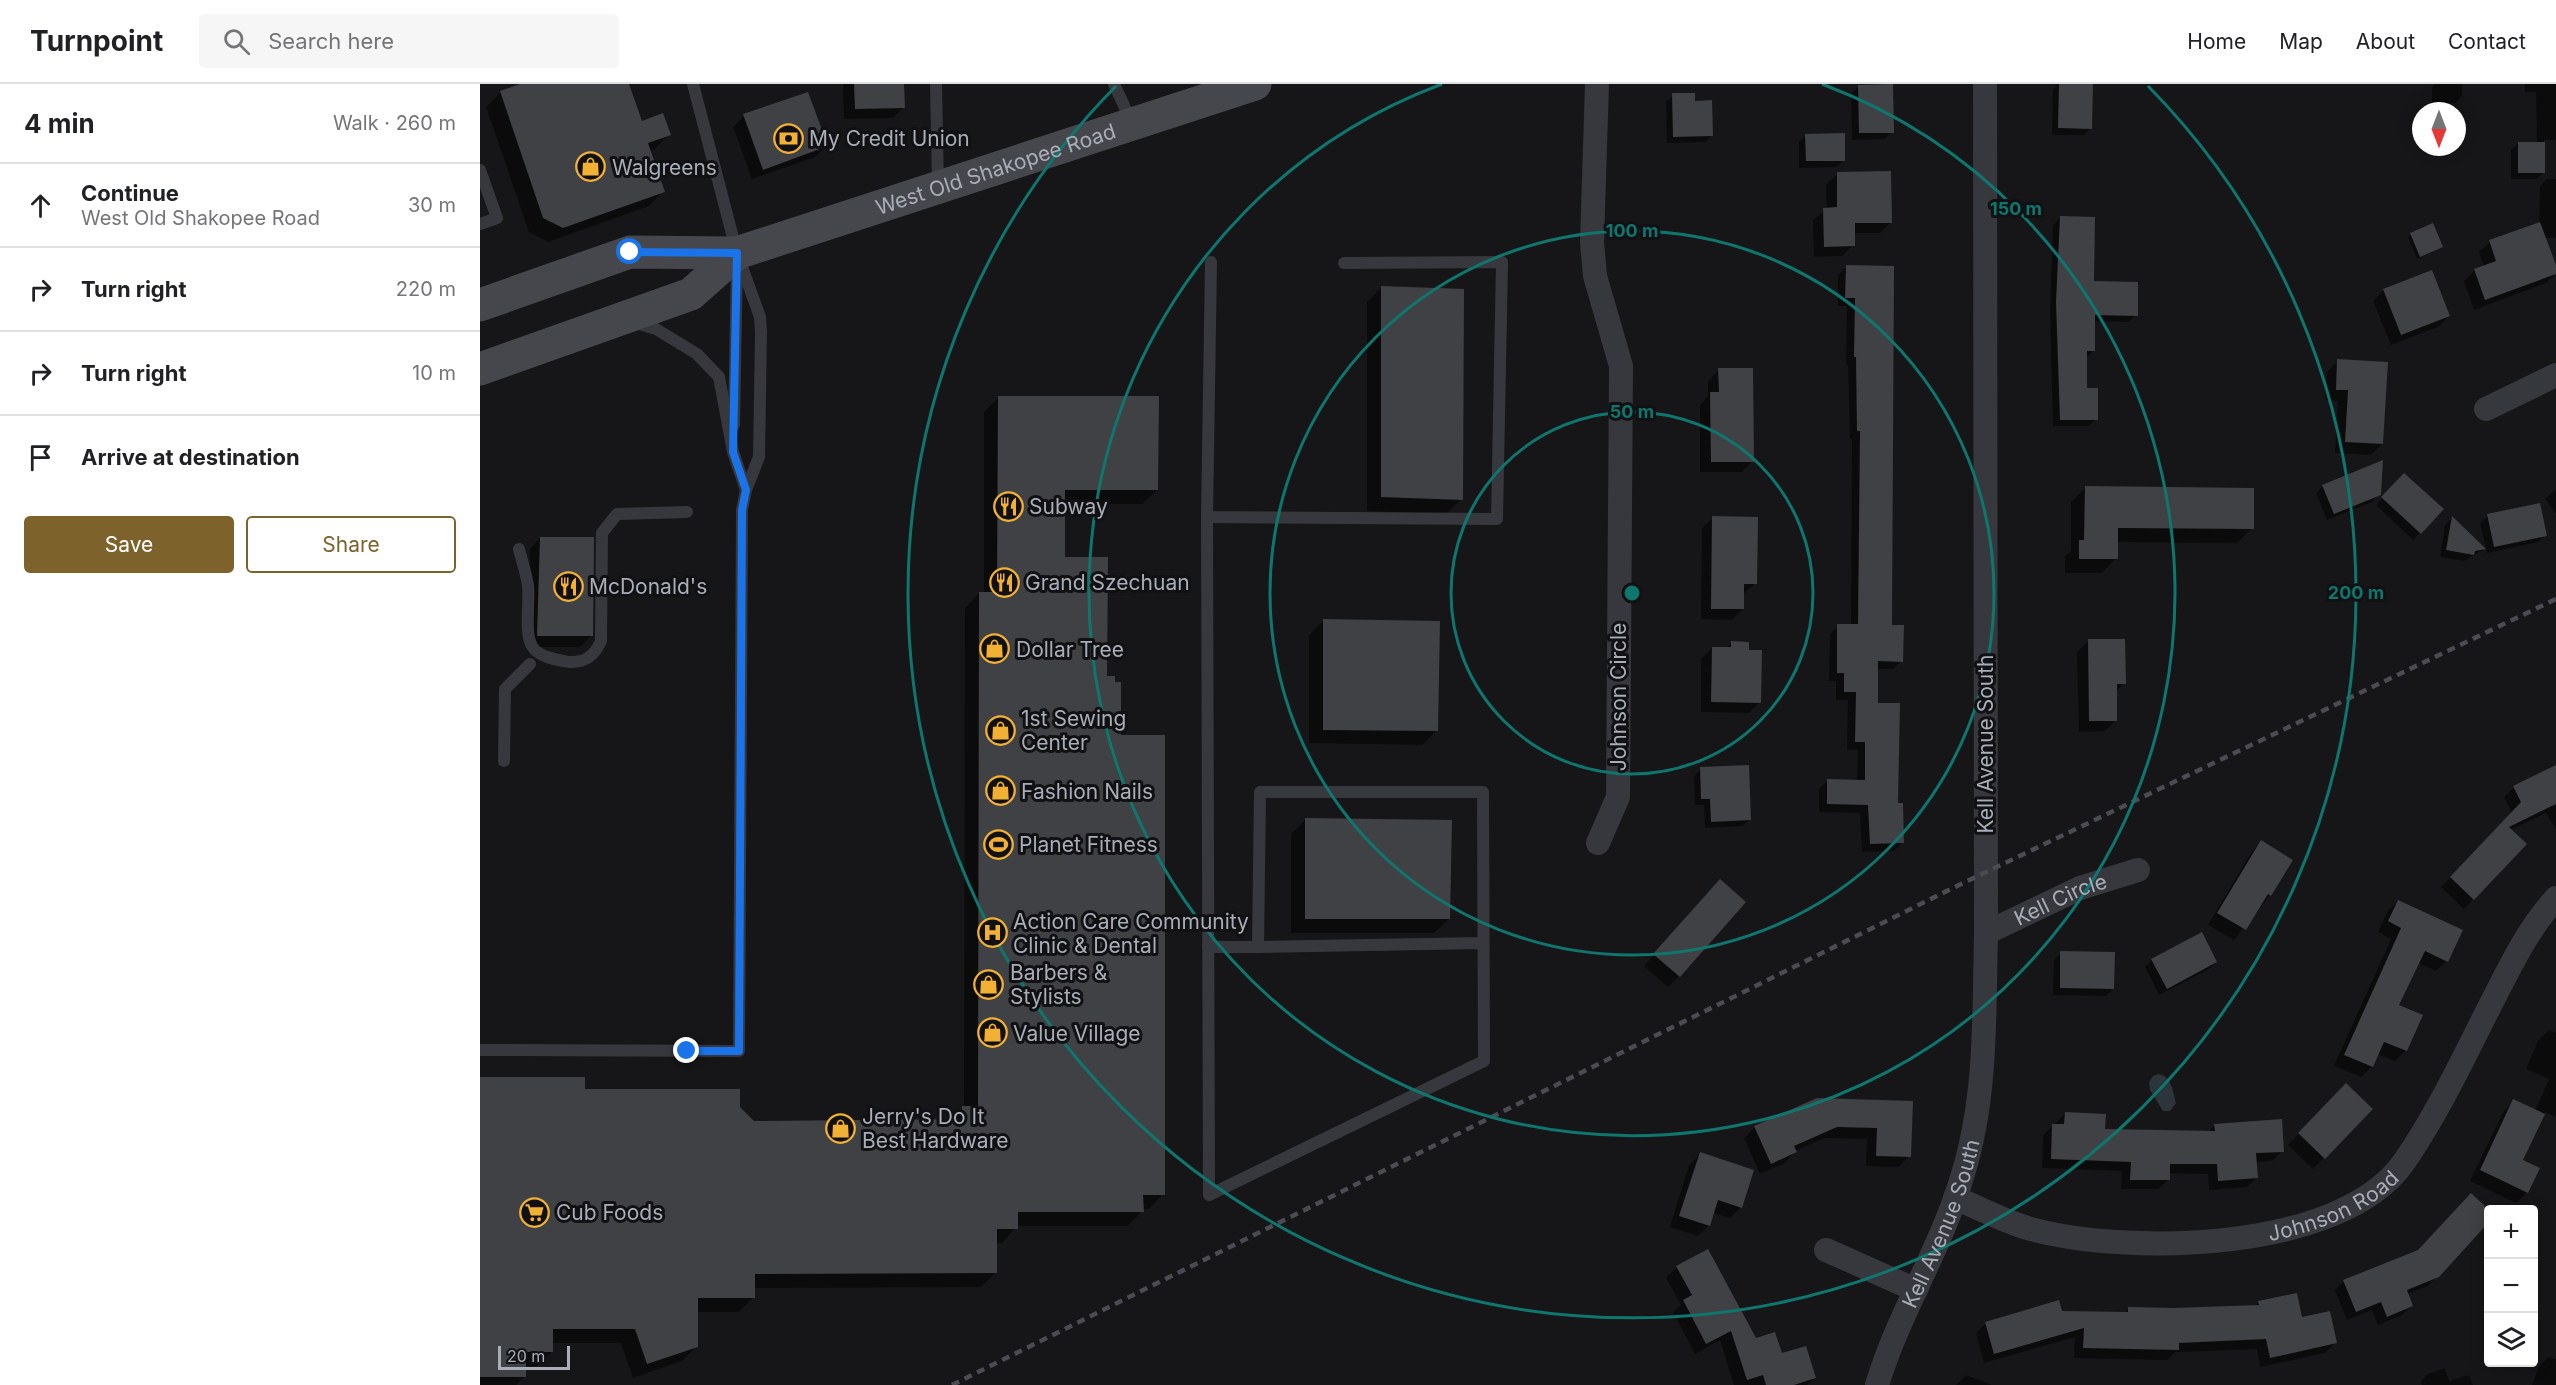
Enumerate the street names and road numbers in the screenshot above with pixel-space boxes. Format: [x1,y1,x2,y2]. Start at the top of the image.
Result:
street label: West Old Shakopee Road [872,118,1119,219]
street label: Johnson Circle [1606,623,1631,771]
street label: Kell Avenue South [1973,654,1998,834]
street label: Kell Circle [2010,868,2110,930]
street label: Kell Avenue South [1896,1137,1984,1312]
street label: Johnson Road [2266,1165,2403,1246]

